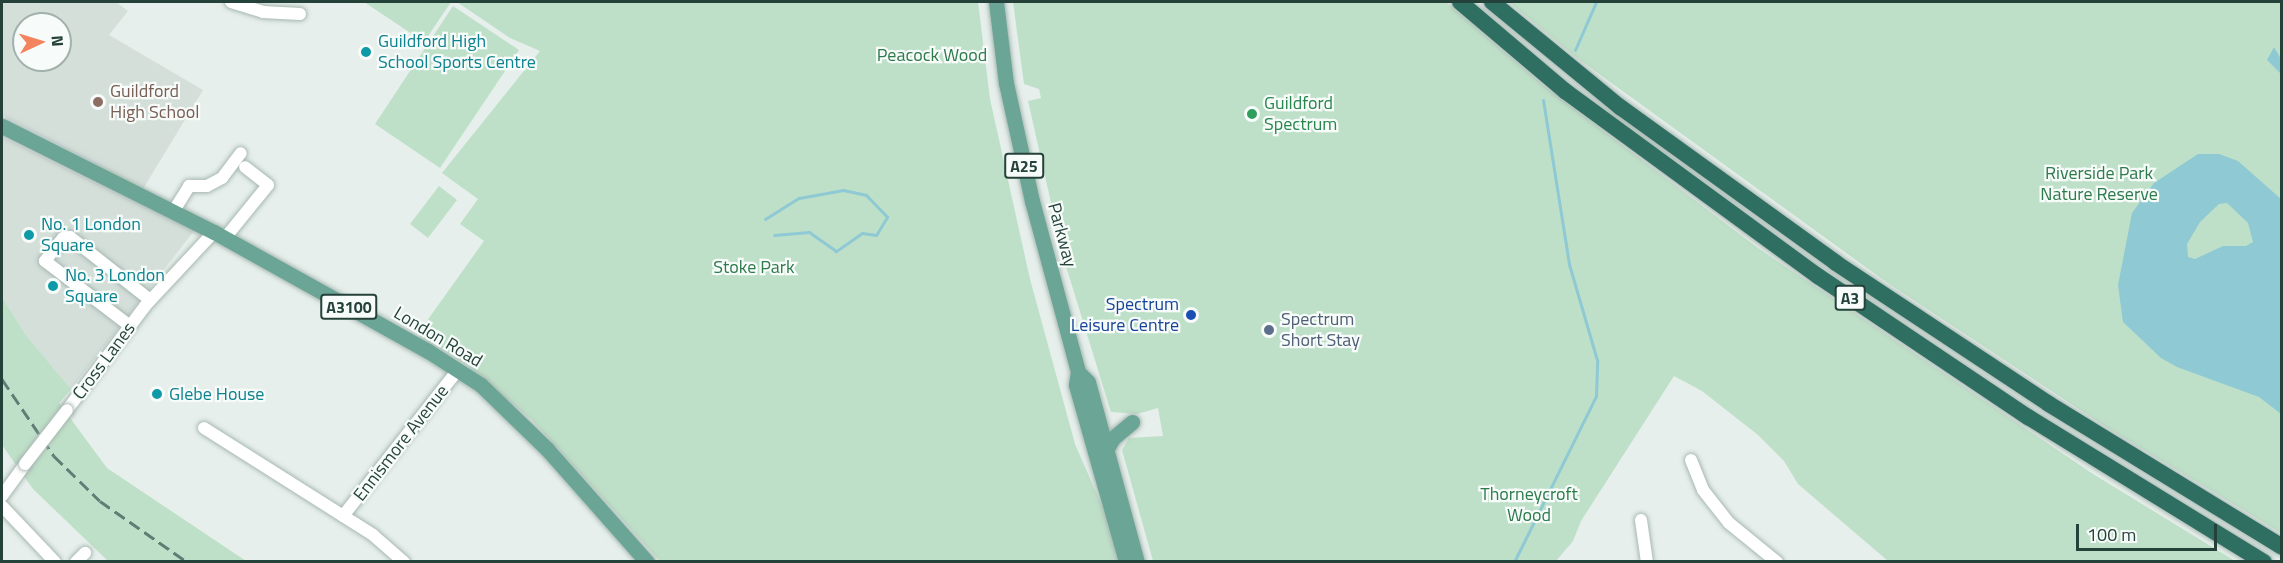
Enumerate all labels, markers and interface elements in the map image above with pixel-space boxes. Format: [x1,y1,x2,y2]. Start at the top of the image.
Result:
north arrow [12,12,72,72]
place label: Guildford High School Sports Centre [378,31,536,74]
text: N [46,35,70,47]
park label: Peacock Wood [877,44,987,66]
marker: Guildford High School Sports Centre [359,45,373,59]
place label: Guildford High School [110,81,199,124]
place label: Guildford Spectrum [1264,93,1337,136]
marker: Guildford High School [91,95,105,109]
marker: Guildford Spectrum [1245,107,1259,121]
road number: A25 [1003,153,1045,179]
park label: Riverside Park Nature Reserve [2040,163,2158,206]
street label: Parkway [1043,200,1081,270]
place label: No. 1 London Square [41,214,141,256]
marker: No. 1 London Square [22,228,36,242]
park label: Stoke Park [713,256,795,278]
place label: No. 3 London Square [65,265,165,308]
marker: No. 3 London Square [46,279,60,293]
road number: A3 [1834,285,1866,311]
road number: A3100 [319,294,379,320]
place label: Spectrum Leisure Centre [1071,294,1179,336]
street label: London Road [390,302,486,372]
marker: Spectrum Leisure Centre [1184,308,1198,322]
place label: Spectrum Short Stay [1281,309,1360,352]
street label: Cross Lanes [68,318,140,404]
marker: Spectrum Short Stay [1262,323,1276,337]
street label: Ennismore Avenue [349,381,453,505]
place label: Glebe House [169,383,264,405]
marker: Glebe House [150,387,164,401]
park label: Thorneycroft Wood [1480,484,1578,526]
scale bar [2079,512,2220,550]
text: 100 m [2087,521,2136,548]

